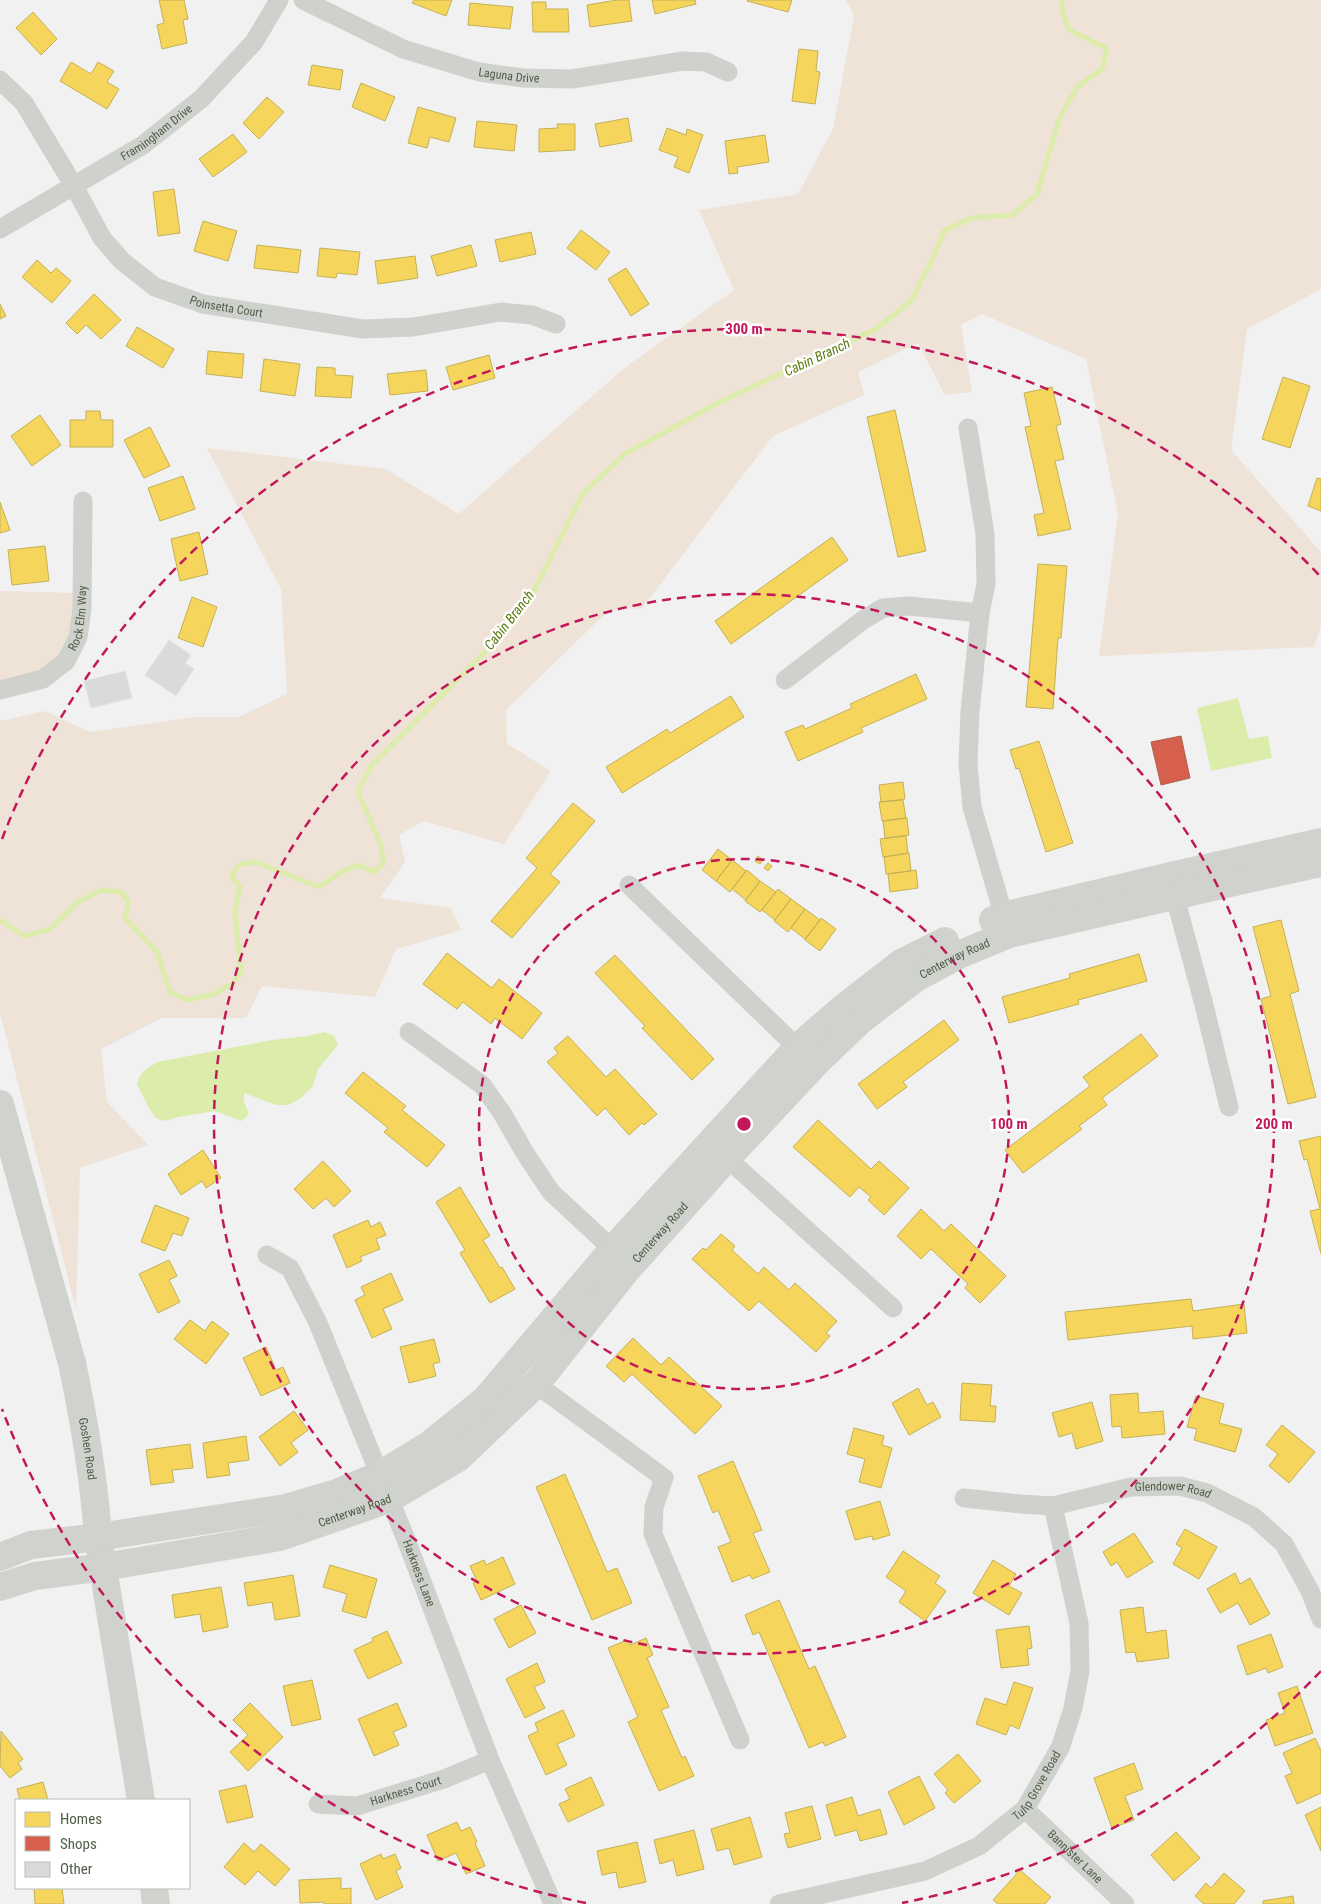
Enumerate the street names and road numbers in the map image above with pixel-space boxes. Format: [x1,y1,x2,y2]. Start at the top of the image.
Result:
street label: Laguna Drive [478,65,540,85]
street label: Framingham Drive [118,101,195,164]
street label: Poinsetta Court [188,293,264,320]
street label: Rock Elm Way [65,585,89,653]
street label: Centerway Road [917,936,992,982]
street label: Centerway Road [630,1199,691,1266]
street label: Goshen Road [76,1417,99,1481]
street label: Glendower Road [1135,1479,1214,1501]
street label: Centerway Road [316,1492,393,1530]
street label: Harkness Lane [400,1538,438,1609]
street label: Tulip Grove Road [1010,1748,1064,1823]
street label: Harkness Court [368,1773,443,1808]
street label: Bannister Lane [1045,1827,1106,1886]

